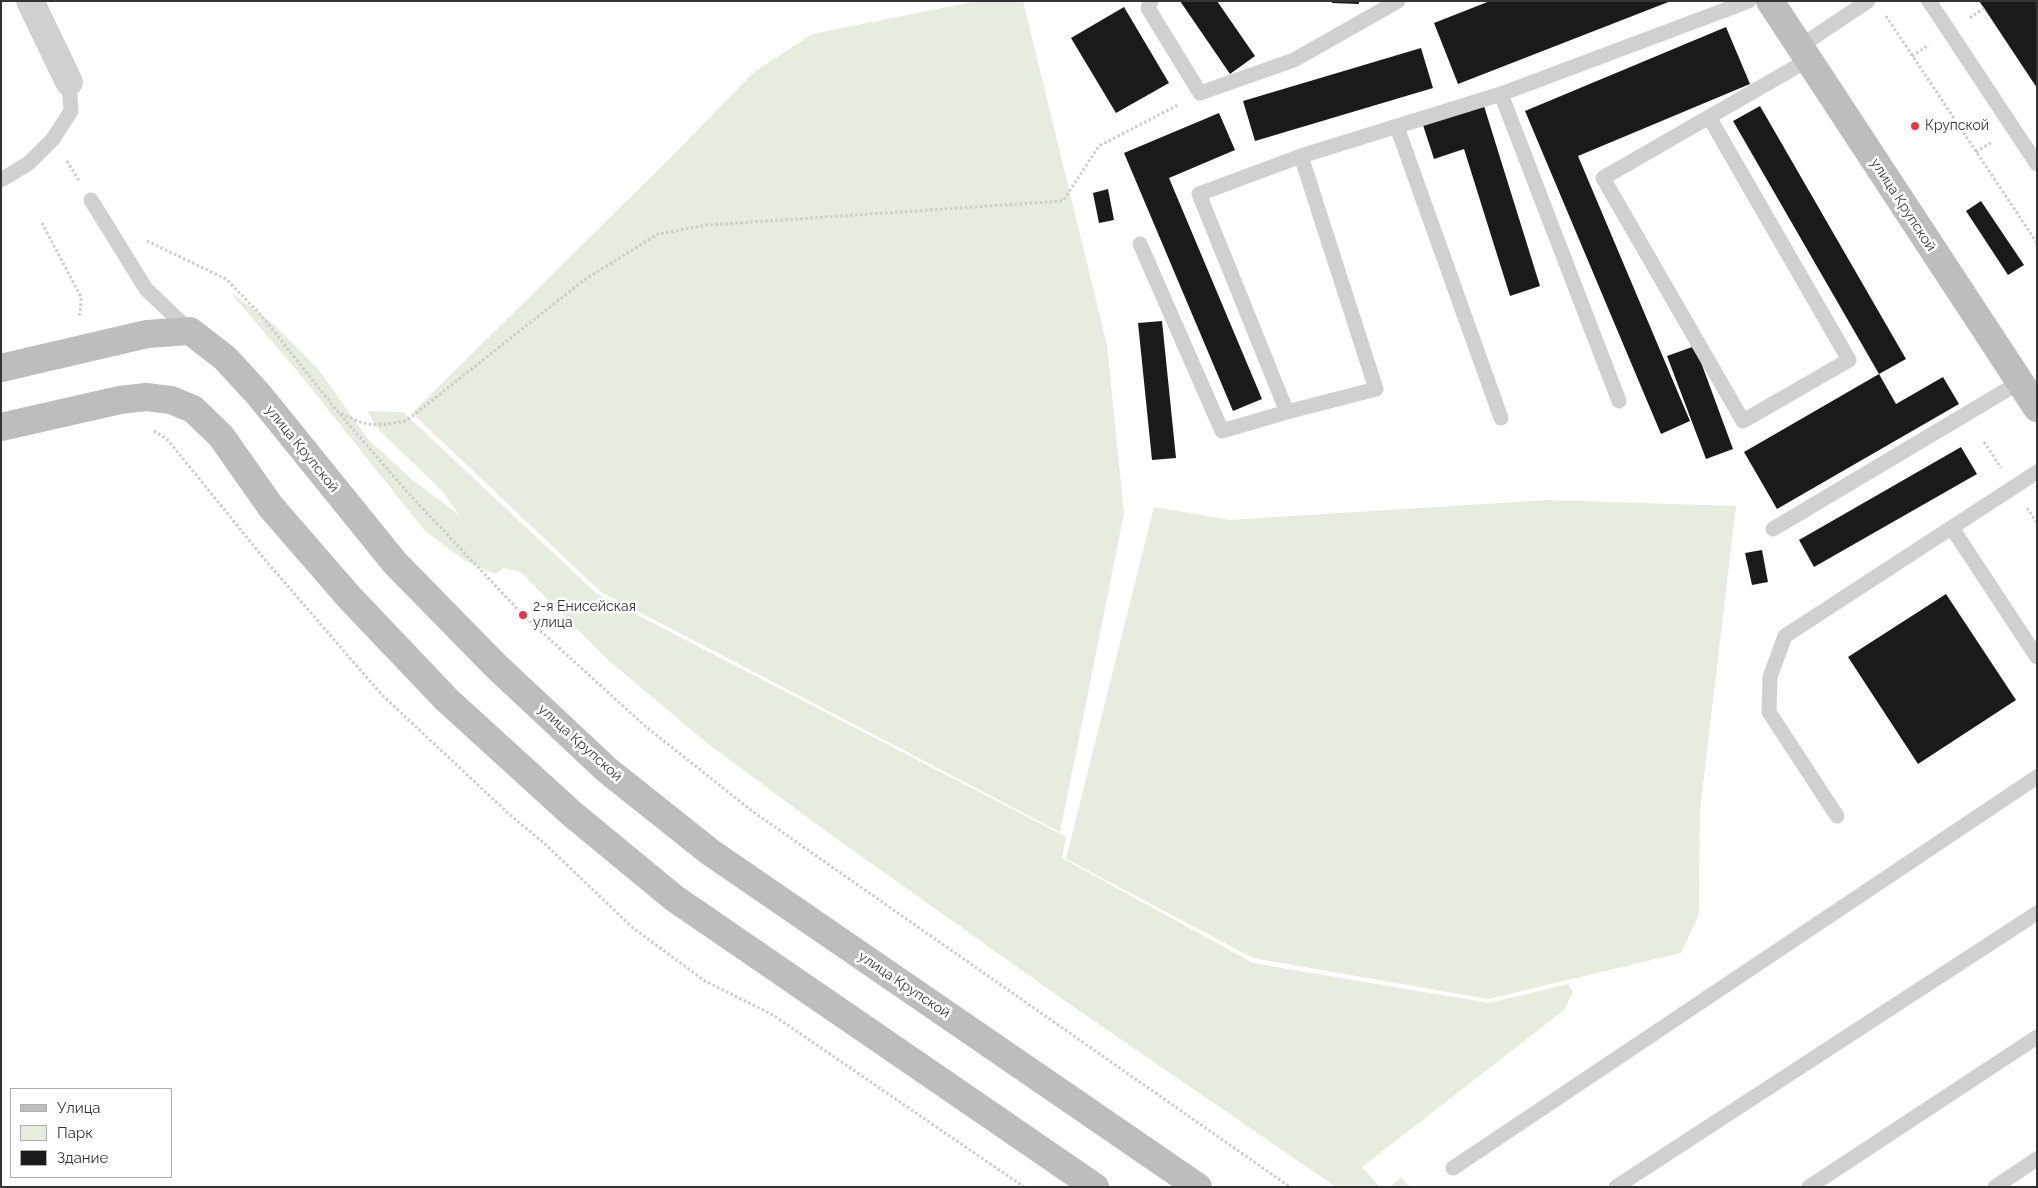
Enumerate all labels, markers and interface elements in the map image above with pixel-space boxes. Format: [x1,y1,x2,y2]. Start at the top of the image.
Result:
place label: Крупской [1925,118,1989,134]
marker: Крупской [1909,120,1921,132]
street label: улица Крупской [1867,155,1939,255]
street label: улица Крупской [262,402,342,496]
place label: 2-я Енисейская улица [533,599,636,632]
marker: 2-я Енисейская улица [517,609,529,621]
street label: улица Крупской [535,701,625,785]
street label: улица Крупской [855,948,953,1022]
legend [10,1088,172,1178]
text: Улица [57,1099,101,1117]
text: Парк [57,1124,93,1142]
text: Здание [57,1149,108,1167]

